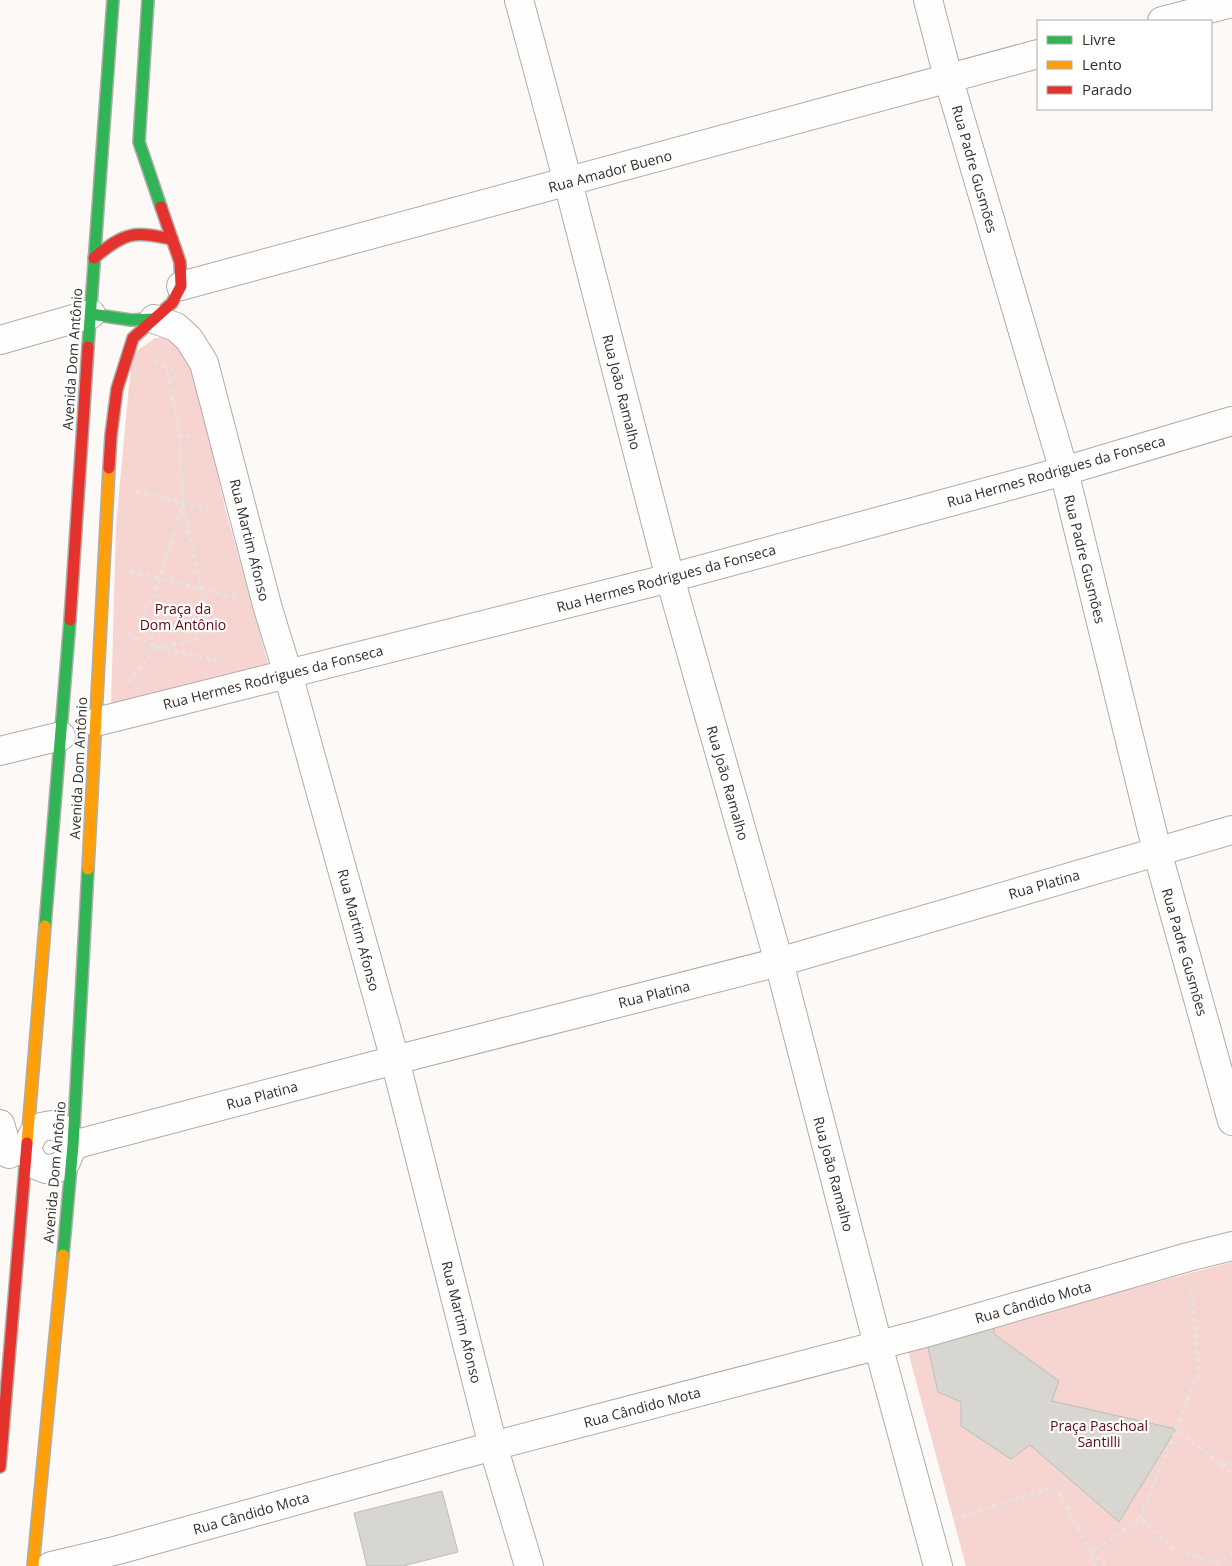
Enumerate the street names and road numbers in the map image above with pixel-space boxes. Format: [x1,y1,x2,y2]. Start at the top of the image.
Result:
street label: Rua Padre Gusmões [948,103,1002,235]
street label: Rua Amador Bueno [546,145,674,197]
street label: Avenida Dom Antônio [58,287,86,431]
street label: Rua João Ramalho [598,332,646,452]
street label: Rua Hermes Rodrigues da Fonseca [945,431,1167,511]
street label: Rua Martim Afonso [226,477,274,603]
street label: Rua Padre Gusmões [1060,493,1110,626]
street label: Rua Hermes Rodrigues da Fonseca [554,540,778,616]
street label: Rua Hermes Rodrigues da Fonseca [161,640,385,714]
street label: Avenida Dom Antônio [65,696,91,840]
street label: Rua João Ramalho [703,723,753,843]
street label: Rua Platina [1006,865,1082,903]
street label: Rua Martim Afonso [334,867,384,993]
street label: Rua Padre Gusmões [1158,886,1212,1018]
street label: Rua Platina [616,976,692,1012]
street label: Rua Platina [224,1076,300,1114]
street label: Avenida Dom Antônio [38,1100,70,1244]
street label: Rua João Ramalho [810,1114,858,1234]
street label: Rua Martim Afonso [438,1259,486,1385]
street label: Rua Cândido Mota [973,1276,1093,1328]
street label: Rua Cândido Mota [581,1382,703,1432]
street label: Rua Cândido Mota [191,1487,311,1539]

